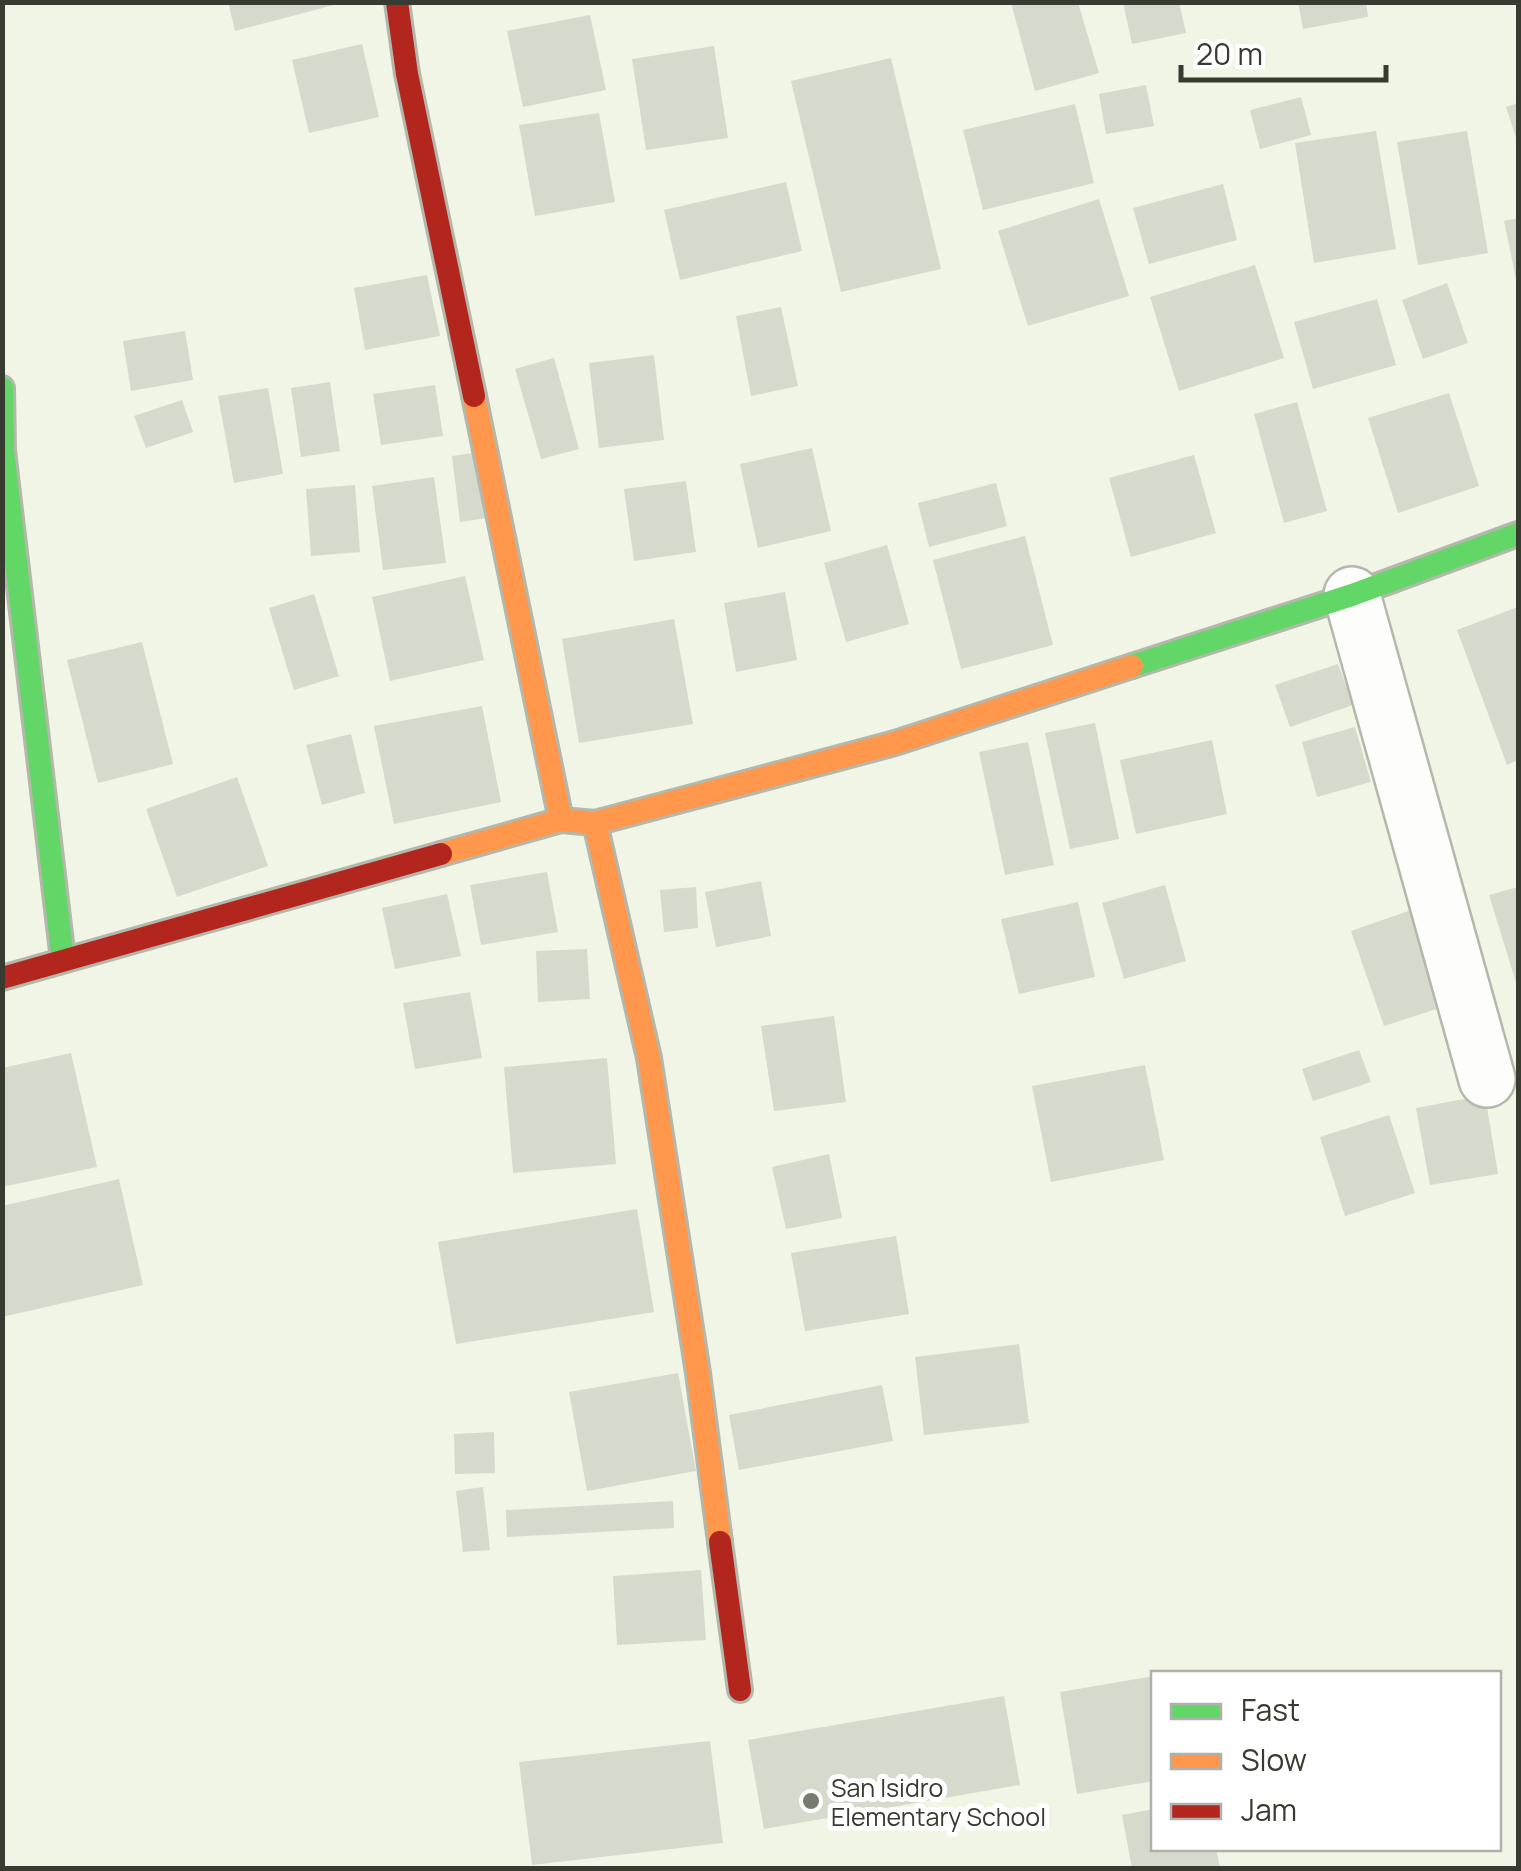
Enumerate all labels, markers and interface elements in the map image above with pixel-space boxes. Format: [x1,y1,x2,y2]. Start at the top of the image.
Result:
scale bar [1181,20,1386,82]
text: 20 m [1196,33,1263,74]
legend [1151,1671,1501,1851]
text: Fast [1241,1689,1300,1730]
text: Slow [1241,1739,1307,1780]
place label: San Isidro Elementary School [831,1770,1046,1834]
text: Jam [1241,1789,1297,1830]
marker: San Isidro Elementary School [800,1790,822,1812]

